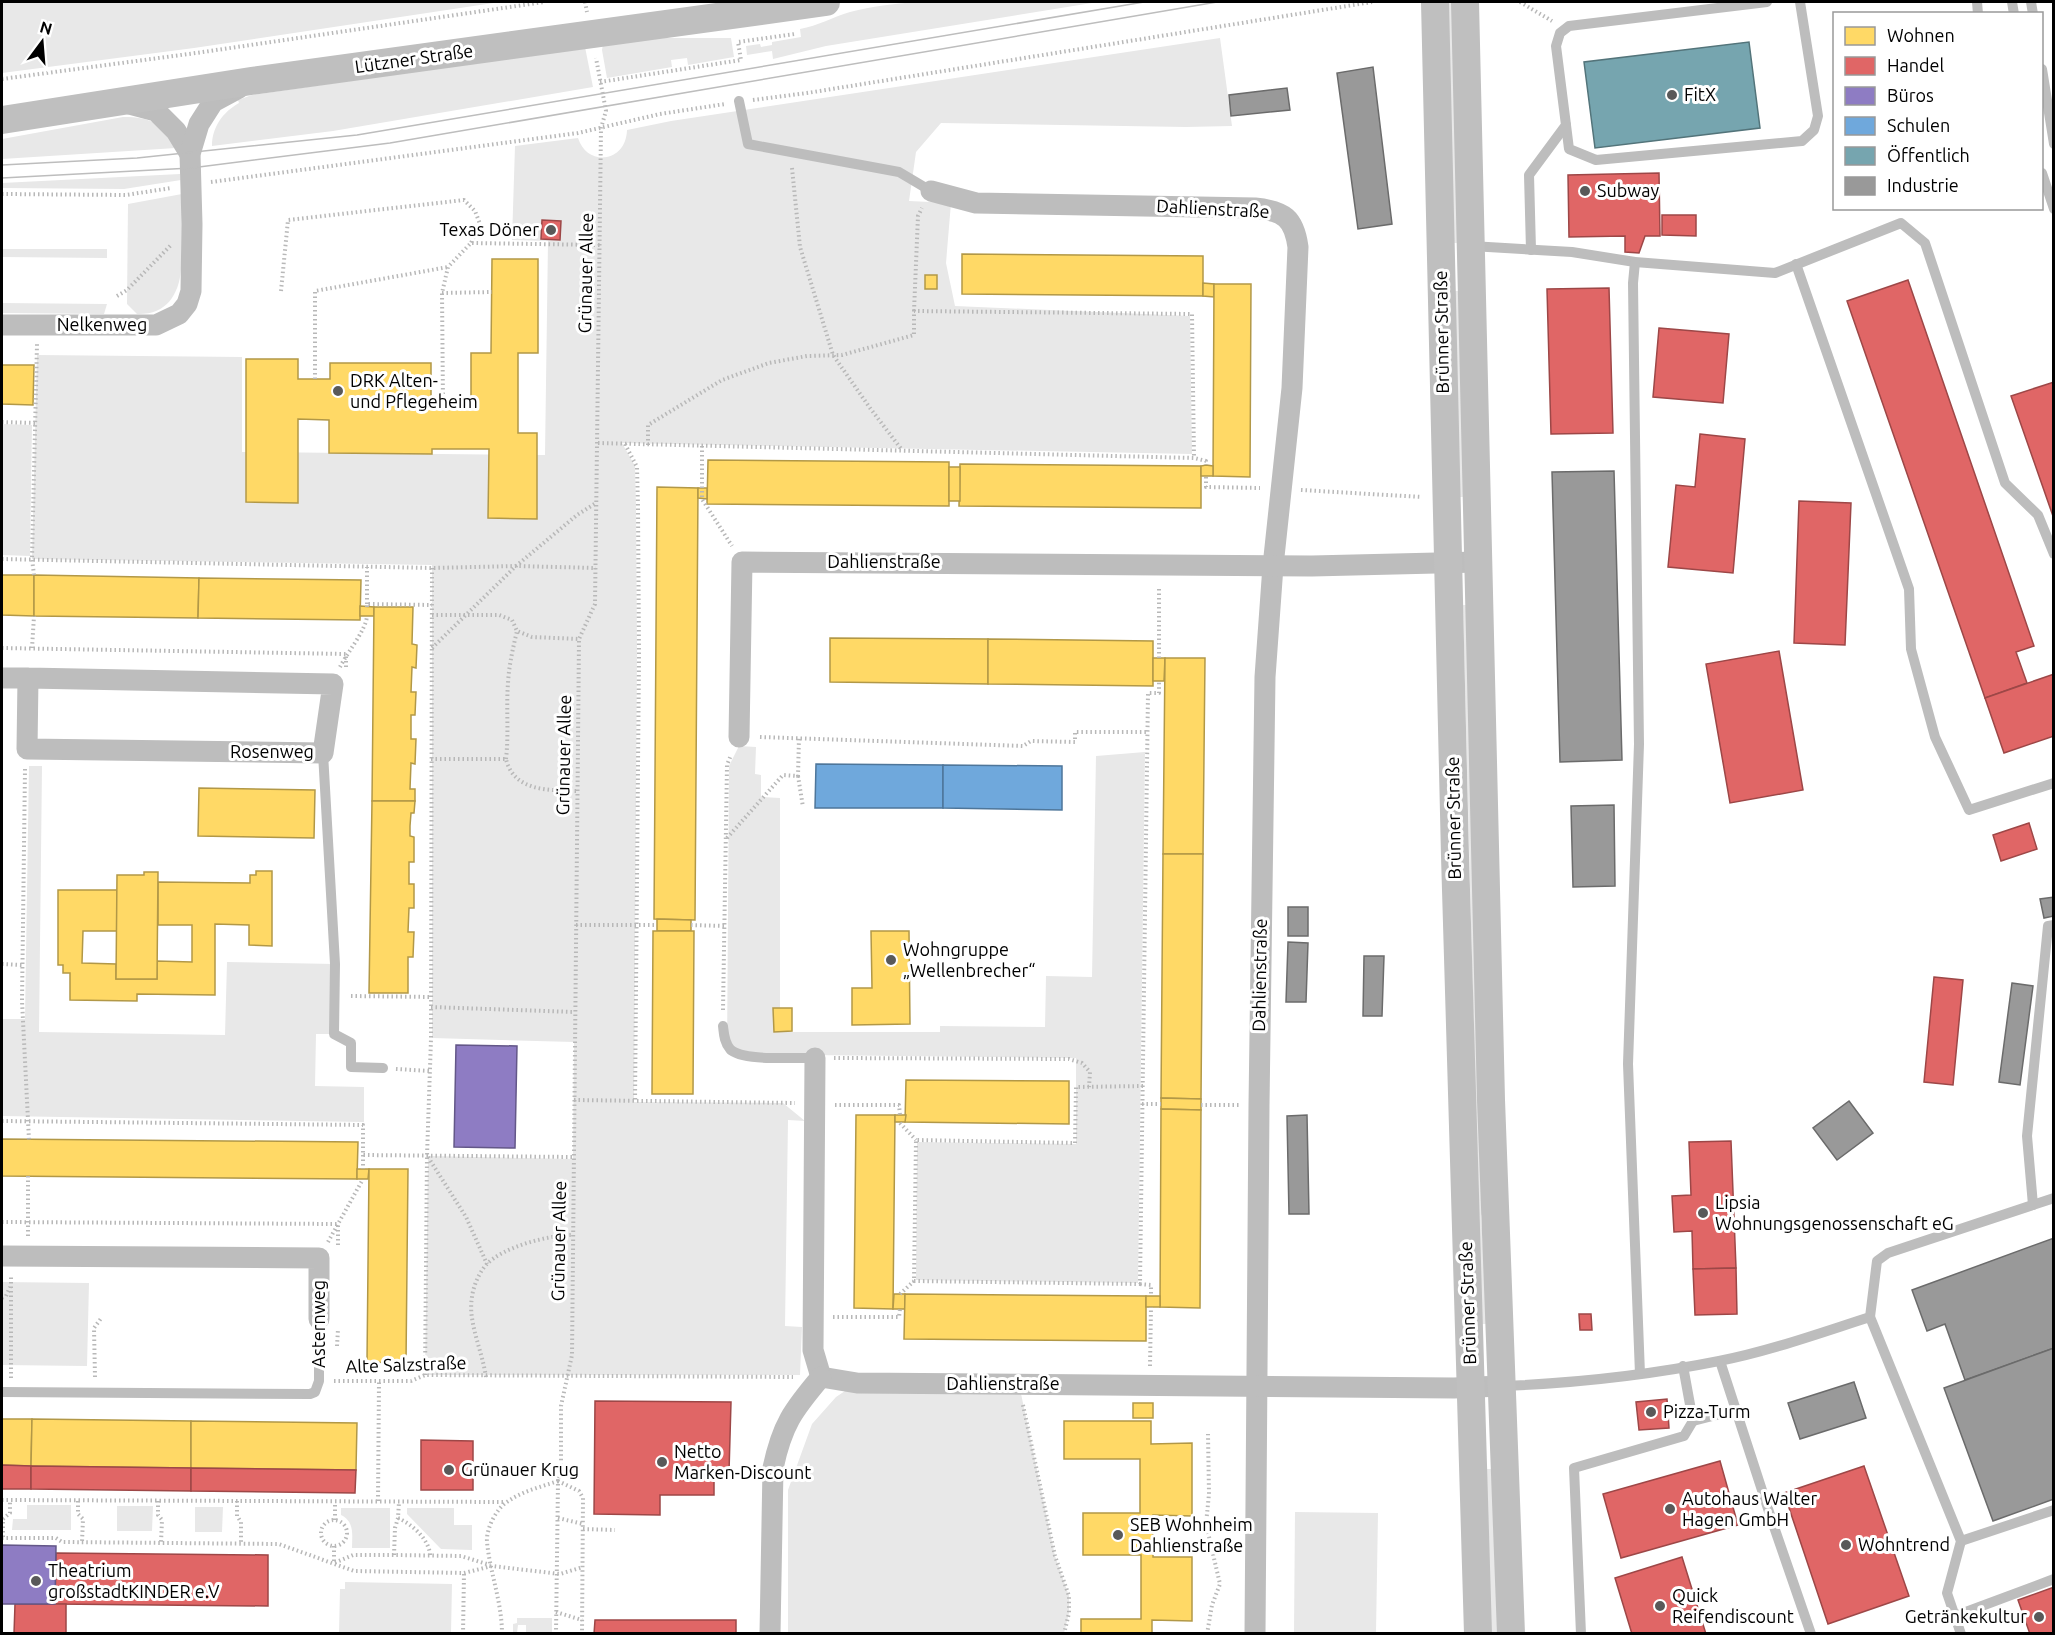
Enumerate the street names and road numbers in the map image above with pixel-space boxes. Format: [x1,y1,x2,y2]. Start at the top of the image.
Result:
street label: Lützner Straße [353,40,474,76]
street label: Dahlienstraße [1156,195,1270,221]
street label: Grünauer Allee [574,212,596,334]
street label: Brünner Straße [1430,270,1452,394]
street label: Nelkenweg [57,314,147,334]
street label: Dahlienstraße [827,551,941,571]
street label: Grünauer Allee [552,694,574,816]
street label: Rosenweg [230,741,314,761]
street label: Brünner Straße [1442,756,1464,880]
street label: Dahlienstraße [1248,918,1270,1032]
street label: Grünauer Allee [547,1180,569,1302]
street label: Brünner Straße [1455,1241,1479,1365]
street label: Asternweg [308,1280,328,1368]
street label: Alte Salzstraße [345,1352,467,1376]
street label: Dahlienstraße [946,1373,1060,1393]

